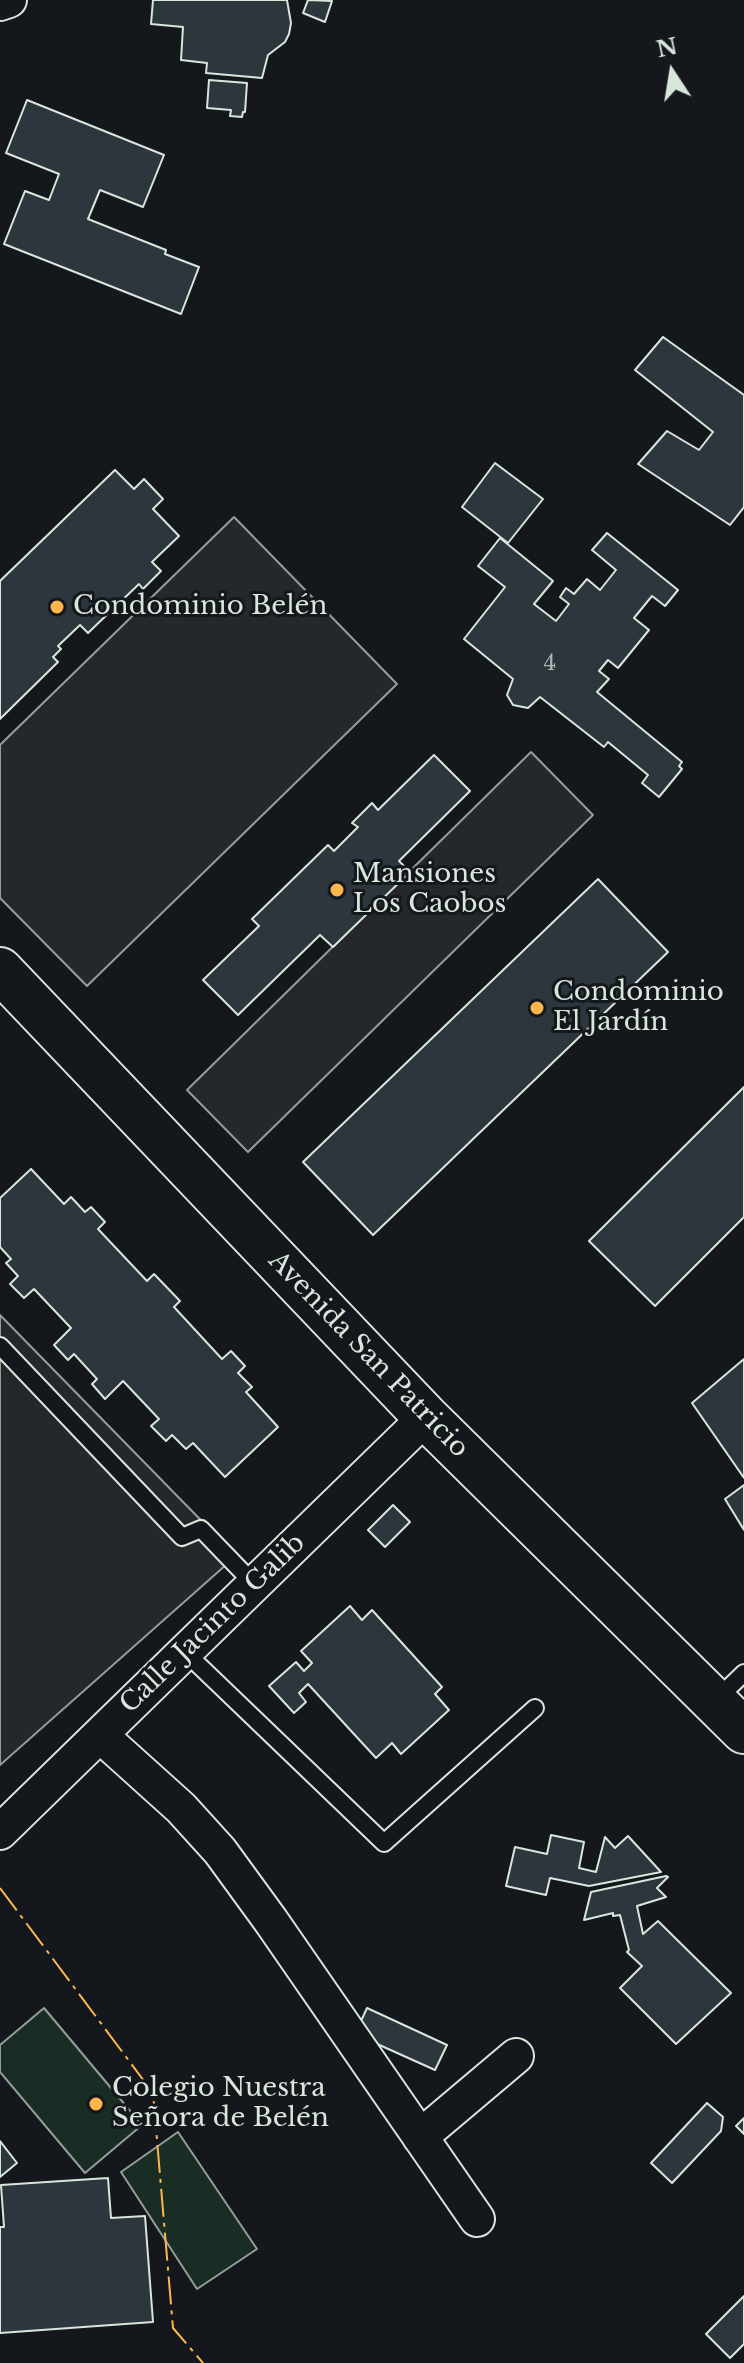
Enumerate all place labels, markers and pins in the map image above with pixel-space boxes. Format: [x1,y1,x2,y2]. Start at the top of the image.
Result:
place label: Condominio Belén [73,591,327,623]
marker: Condominio Belén [48,598,66,616]
place label: Mansiones Los Caobos [353,859,506,920]
marker: Mansiones Los Caobos [328,881,346,899]
place label: Condominio El Jardín [553,977,724,1038]
marker: Condominio El Jardín [528,999,546,1017]
place label: Colegio Nuestra Señora de Belén [112,2073,329,2134]
marker: Colegio Nuestra Señora de Belén [87,2095,105,2113]

